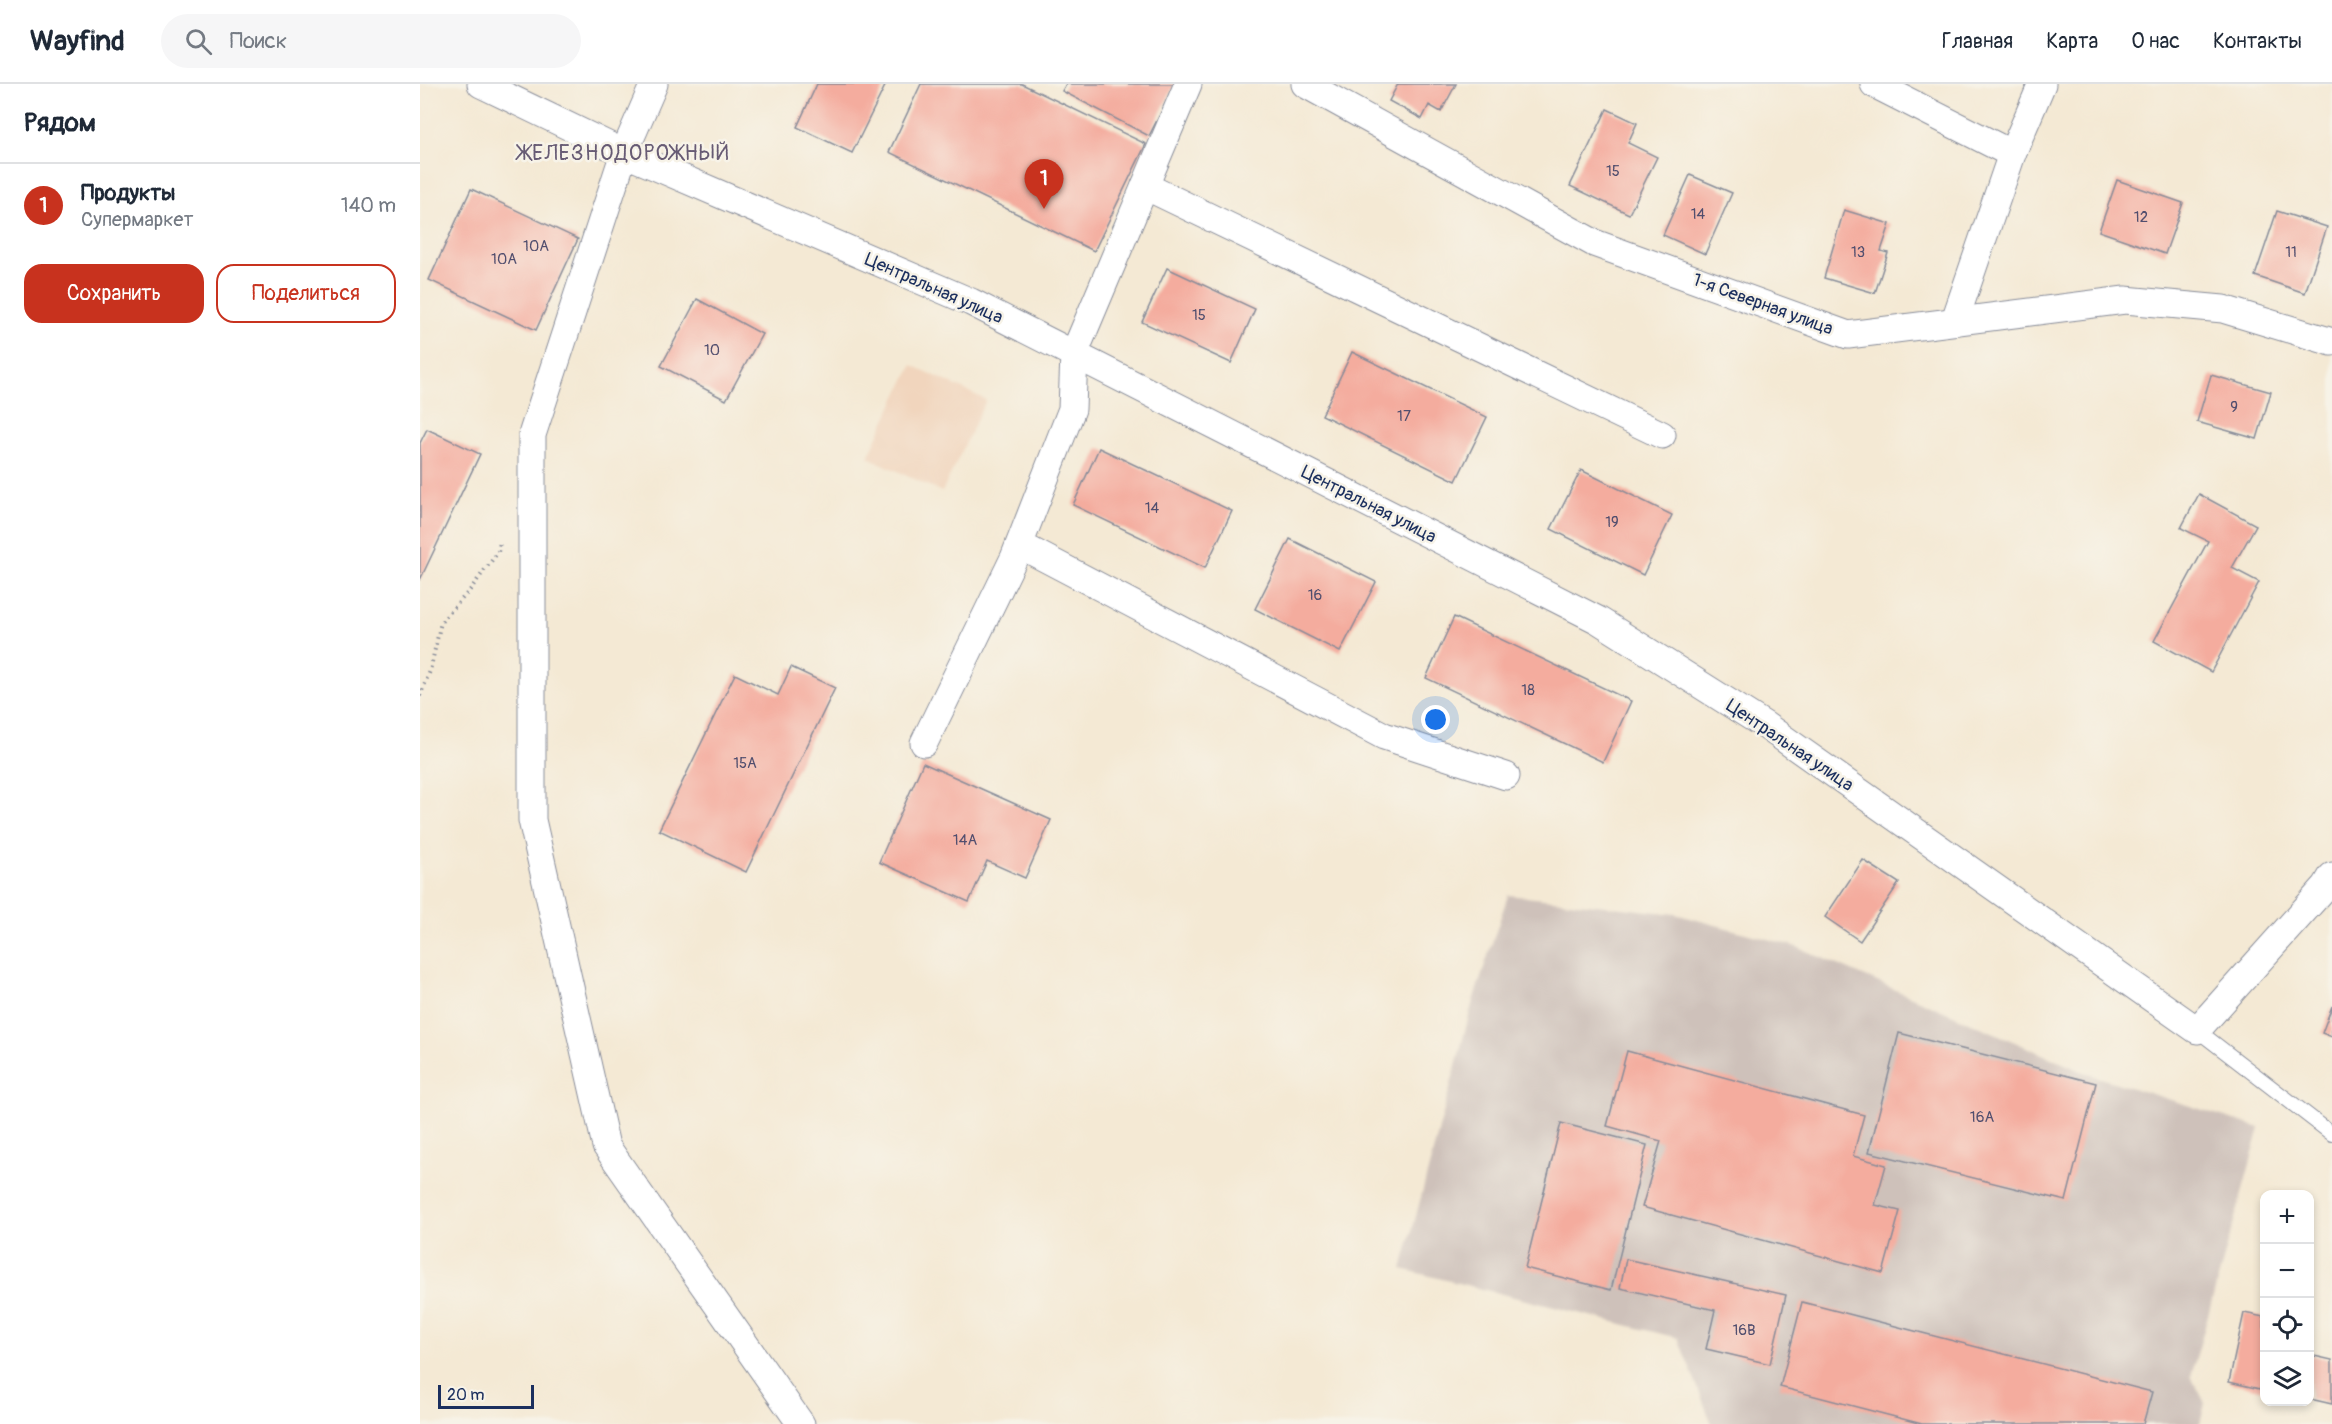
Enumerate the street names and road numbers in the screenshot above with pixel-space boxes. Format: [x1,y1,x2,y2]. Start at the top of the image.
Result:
street label: Центральная улица [861,248,1006,329]
street label: 1-я Северная улица [1689,268,1836,341]
street label: Центральная улица [1297,460,1440,548]
street label: Центральная улица [1722,694,1858,797]

